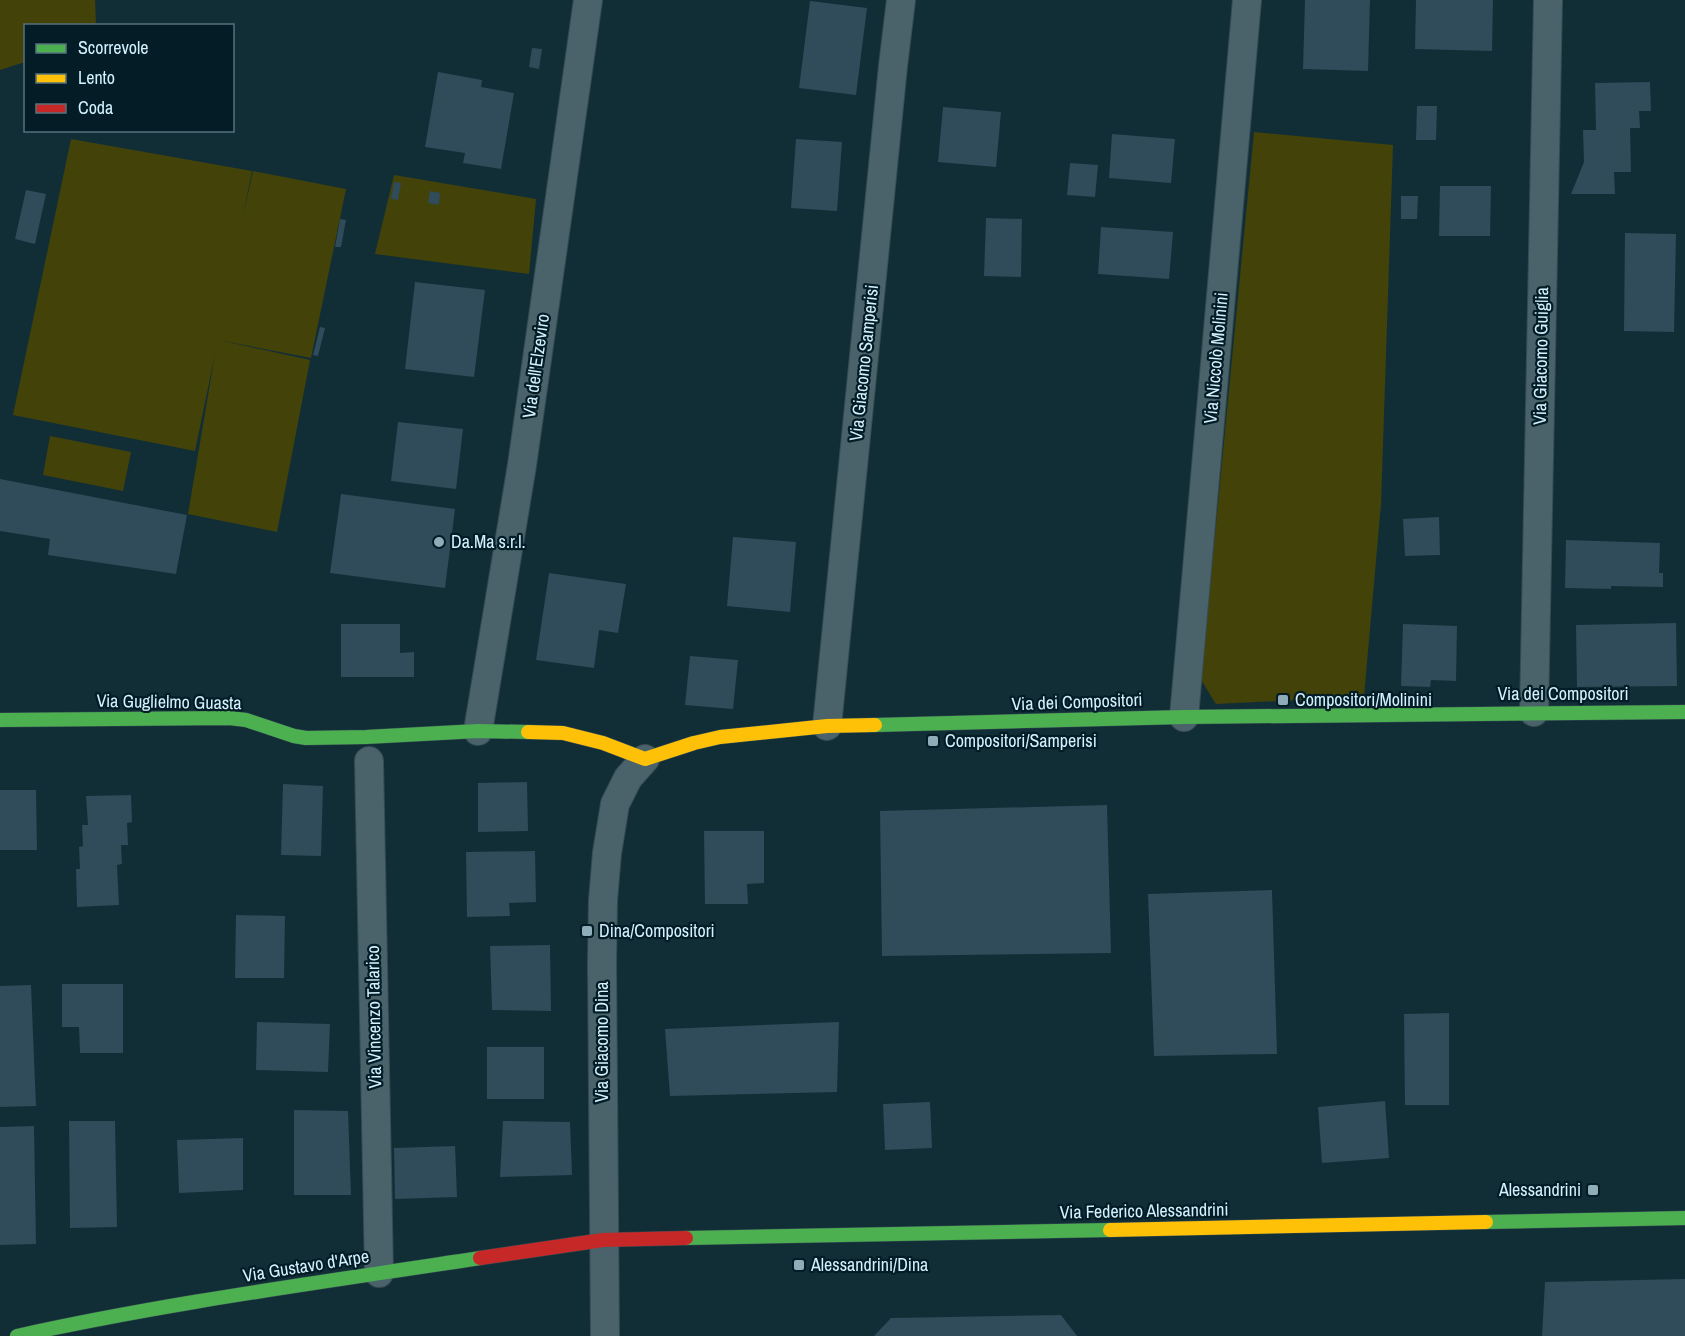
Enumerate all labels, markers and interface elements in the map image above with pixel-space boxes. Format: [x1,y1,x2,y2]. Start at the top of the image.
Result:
legend [24,24,234,132]
text: Scorrevole [78,35,149,60]
text: Lento [78,65,115,90]
text: Coda [78,95,113,120]
street label: Via Giacomo Samperisi [843,283,884,442]
street label: Via Giacomo Guiglia [1527,287,1554,425]
street label: Via Niccolò Molinini [1197,291,1234,425]
street label: Via dell'Elzeviro [516,312,555,420]
place label: Da.Ma s.r.l. [451,529,526,554]
marker: Da.Ma s.r.l. [432,535,446,549]
street label: Via dei Compositori [1497,681,1629,706]
street label: Via dei Compositori [1011,687,1143,716]
place label: Compositori/Molinini [1295,687,1432,712]
street label: Via Guglielmo Guasta [96,688,242,715]
marker: Compositori/Molinini [1276,693,1290,707]
place label: Compositori/Samperisi [945,728,1097,753]
marker: Compositori/Samperisi [926,734,940,748]
place label: Dina/Compositori [599,918,715,943]
marker: Dina/Compositori [580,924,594,938]
street label: Via Vincenzo Talarico [360,945,387,1089]
street label: Via Giacomo Dina [589,981,614,1103]
place label: Alessandrini [1498,1177,1581,1202]
marker: Alessandrini [1586,1183,1600,1197]
street label: Via Federico Alessandrini [1059,1197,1229,1224]
street label: Via Gustavo d'Arpe [241,1243,371,1288]
place label: Alessandrini/Dina [810,1252,928,1277]
marker: Alessandrini/Dina [792,1258,806,1272]

